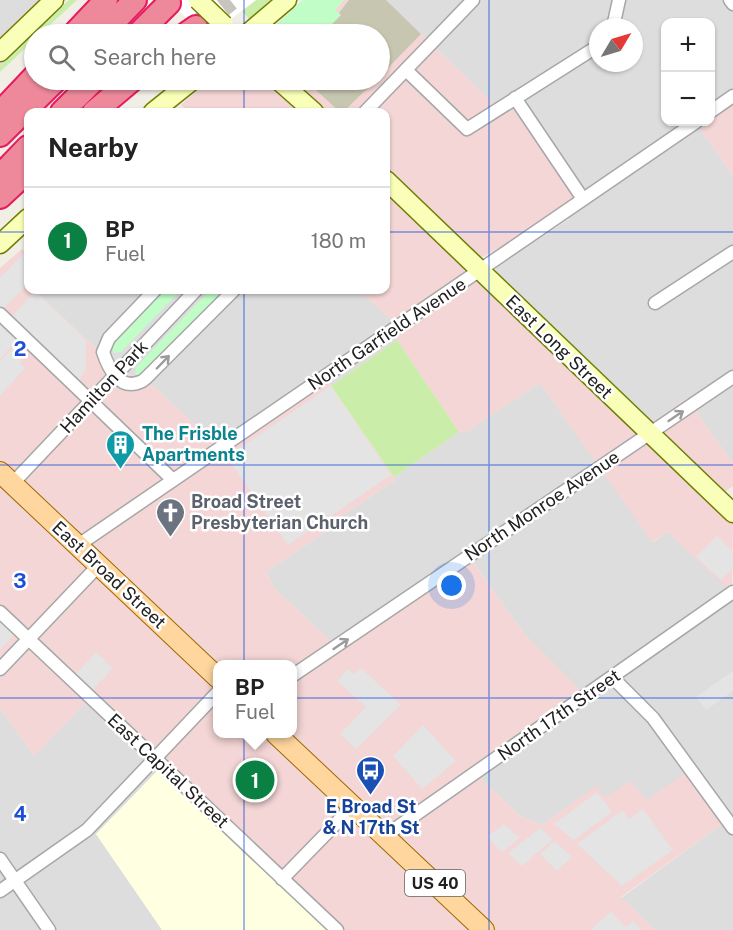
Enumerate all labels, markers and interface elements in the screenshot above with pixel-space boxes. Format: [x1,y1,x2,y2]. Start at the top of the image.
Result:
north arrow [589,18,643,72]
map controls [661,18,715,126]
button: + [661,18,715,72]
search box [24,24,390,90]
icon: search [45,41,78,74]
text: Search here [93,44,217,70]
button: − [661,72,715,126]
text: Nearby [48,132,138,163]
text: BP [105,216,135,242]
text: 1 [63,229,72,253]
text: 180 m [311,229,366,253]
text: Fuel [105,242,146,266]
street label: North Garfield Avenue [304,273,470,394]
street label: East Long Street [502,290,617,403]
street label: Hamilton Park [55,336,152,437]
text: 2 [14,337,26,361]
one-way arrow [155,355,170,370]
one-way arrow [667,410,684,422]
place label: The Frisble Apartments [142,423,245,465]
building icon: The Frisble Apartments [105,428,137,470]
street label: North Monroe Avenue [460,446,623,565]
place label: Broad Street Presbyterian Church [191,491,368,533]
church icon: Broad Street Presbyterian Church [154,496,186,538]
street label: East Broad Street [48,517,171,633]
text: 3 [13,569,27,593]
your location [437,571,466,600]
one-way arrow [333,638,349,650]
popup [213,660,297,738]
street label: North 17th Street [493,665,624,765]
text: BP [235,674,264,700]
text: Fuel [235,700,275,724]
street label: East Capital Street [103,709,233,832]
bus stop icon: E Broad St & N 17th St [355,754,387,796]
pin: 1 [236,758,274,802]
place label: E Broad St & N 17th St [322,796,420,838]
text: 4 [13,802,27,826]
road number: US 40 [405,870,465,896]

